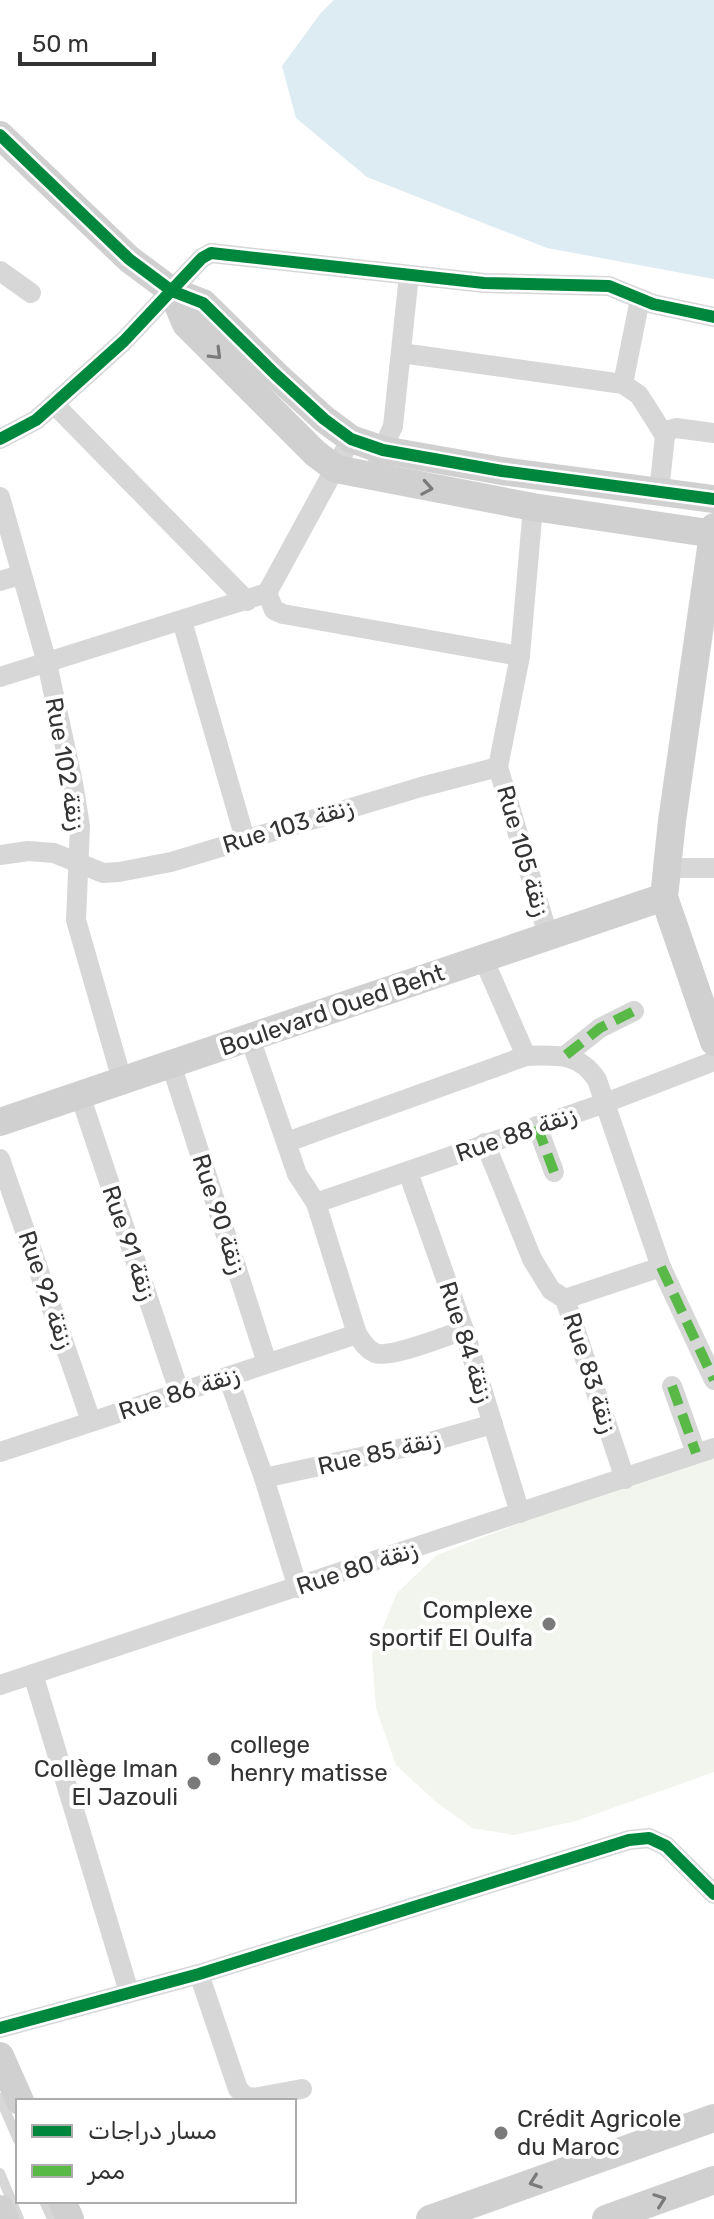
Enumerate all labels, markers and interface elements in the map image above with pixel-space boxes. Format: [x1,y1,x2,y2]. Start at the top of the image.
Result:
scale bar [20,16,154,66]
text: 50 m [32,30,89,58]
one-way arrow [207,345,221,359]
one-way arrow [420,479,434,496]
street label: Rue 102 زنقة [40,695,90,833]
street label: Rue 105 زنقة [491,782,555,920]
street label: Rue 103 زنقة [219,793,357,859]
street label: Boulevard Oued Beht [216,958,448,1062]
street label: Rue 88 زنقة [452,1100,580,1168]
street label: Rue 90 زنقة [186,1150,252,1278]
street label: Rue 91 زنقة [96,1182,162,1304]
street label: Rue 92 زنقة [13,1227,79,1353]
street label: Rue 84 زنقة [433,1278,499,1406]
street label: Rue 83 زنقة [557,1309,623,1437]
street label: Rue 86 زنقة [115,1360,243,1426]
street label: Rue 85 زنقة [315,1425,443,1481]
street label: Rue 80 زنقة [293,1535,421,1601]
place label: Complexe sportif El Oulfa [369,1596,533,1652]
marker: Complexe sportif El Oulfa [540,1615,558,1633]
place label: college henry matisse [230,1731,388,1787]
marker: college henry matisse [205,1750,223,1768]
place label: Collège Iman El Jazouli [34,1755,178,1811]
marker: Collège Iman El Jazouli [185,1774,203,1792]
legend [16,2099,296,2203]
place label: Crédit Agricole du Maroc [517,2105,682,2161]
text: مسار دراجات [88,2117,217,2145]
marker: Crédit Agricole du Maroc [492,2124,510,2142]
text: ممر [86,2157,125,2185]
one-way arrow [529,2172,543,2188]
one-way arrow [652,2193,666,2209]

